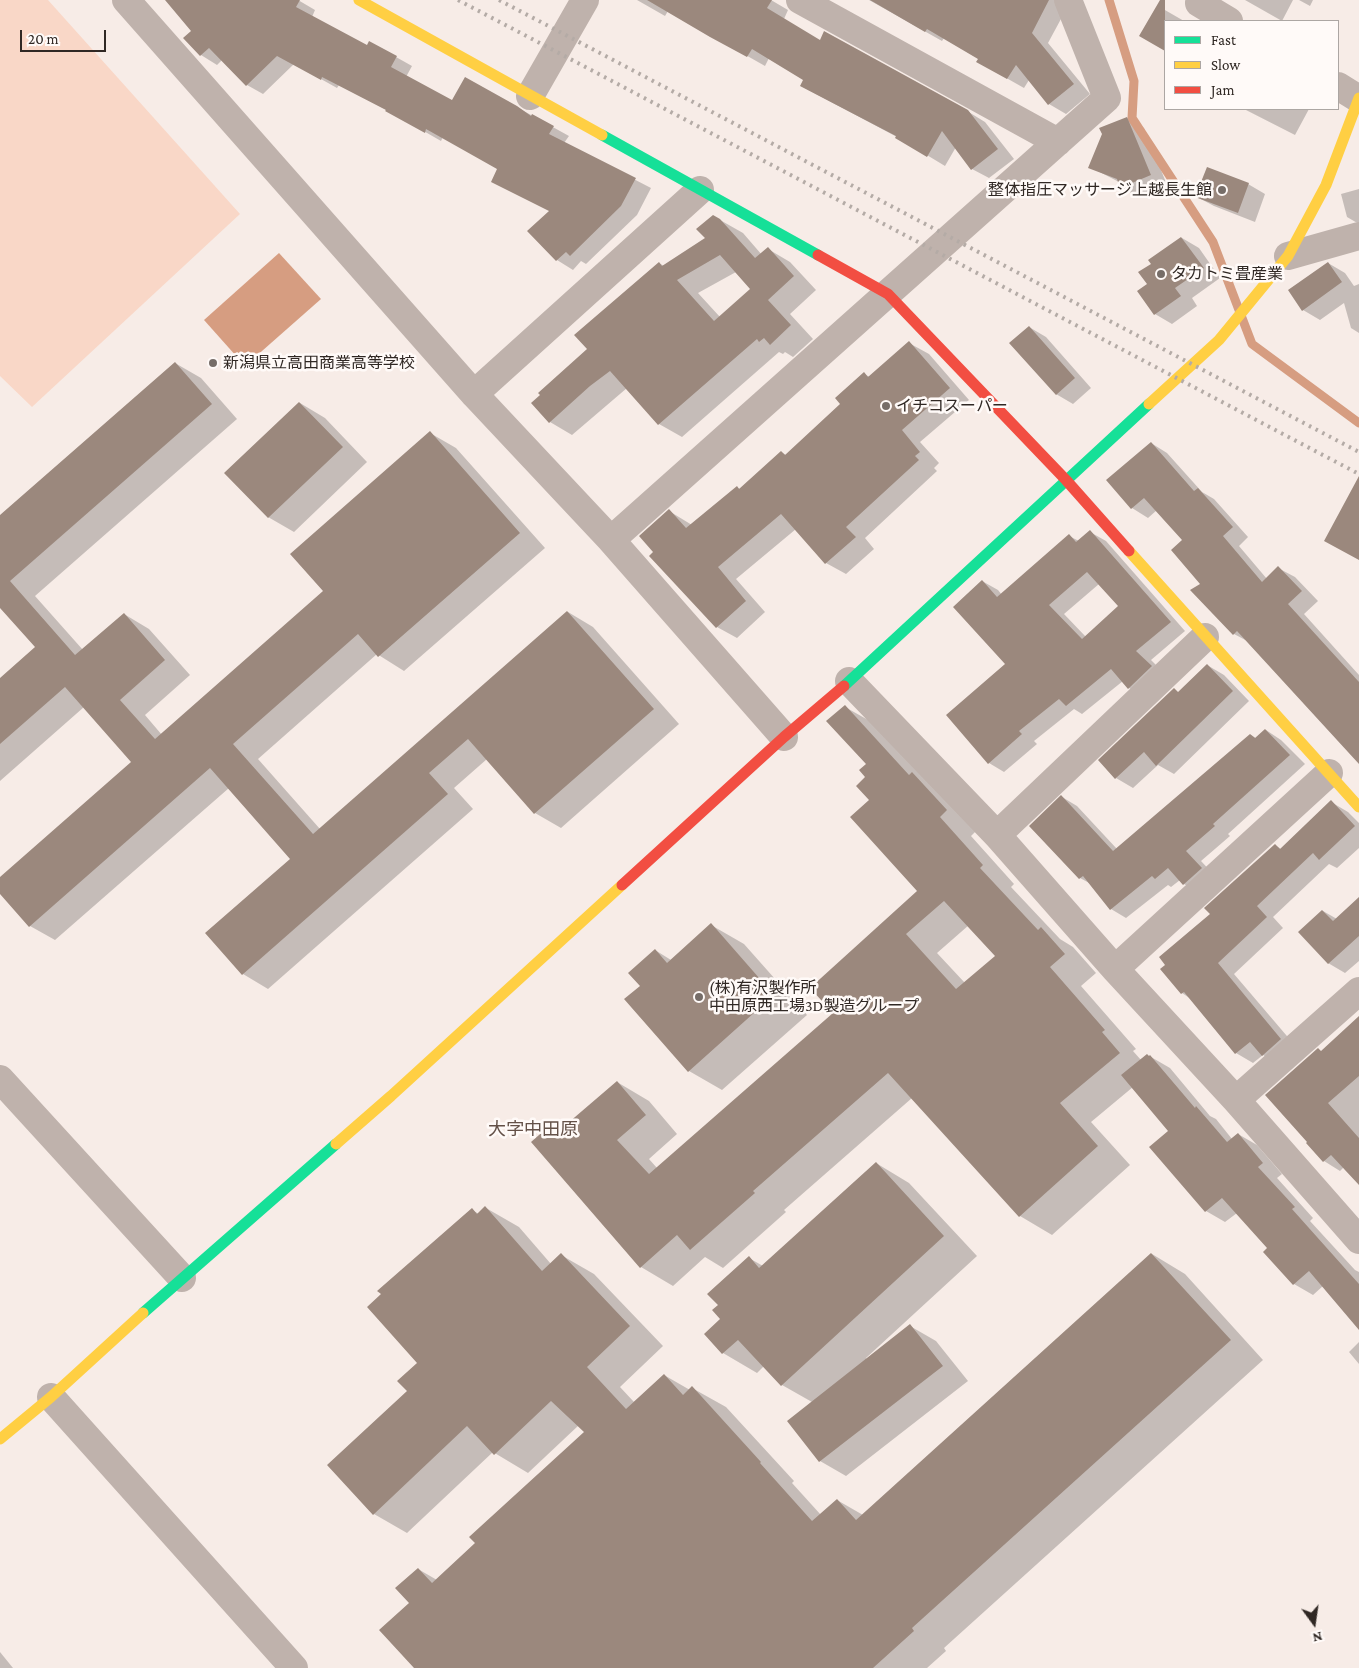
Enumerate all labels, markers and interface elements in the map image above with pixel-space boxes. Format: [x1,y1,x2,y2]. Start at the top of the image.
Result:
scale bar [22,20,109,52]
legend [1164,20,1339,110]
text: 20 m [28,31,59,47]
text: Fast [1211,32,1236,48]
text: Slow [1211,57,1240,73]
text: Jam [1211,82,1234,98]
place label: 整体指圧マッサージ上越長生館 [988,180,1212,200]
marker: 整体指圧マッサージ上越長生館 [1216,184,1228,196]
place label: タカトミ畳産業 [1171,264,1283,284]
marker: タカトミ畳産業 [1155,268,1167,280]
place label: 新潟県立高田商業高等学校 [223,353,415,373]
marker: 新潟県立高田商業高等学校 [207,357,219,369]
place label: イチコスーパー [896,396,1008,416]
marker: イチコスーパー [880,400,892,412]
place label: (株)有沢製作所 中田原西工場3D製造グループ [709,978,919,1016]
marker: (株)有沢製作所 中田原西工場3D製造グループ [693,991,705,1003]
district label: 大字中田原 [488,1118,578,1140]
north arrow [1289,1598,1339,1648]
text: N [1311,1629,1324,1646]

